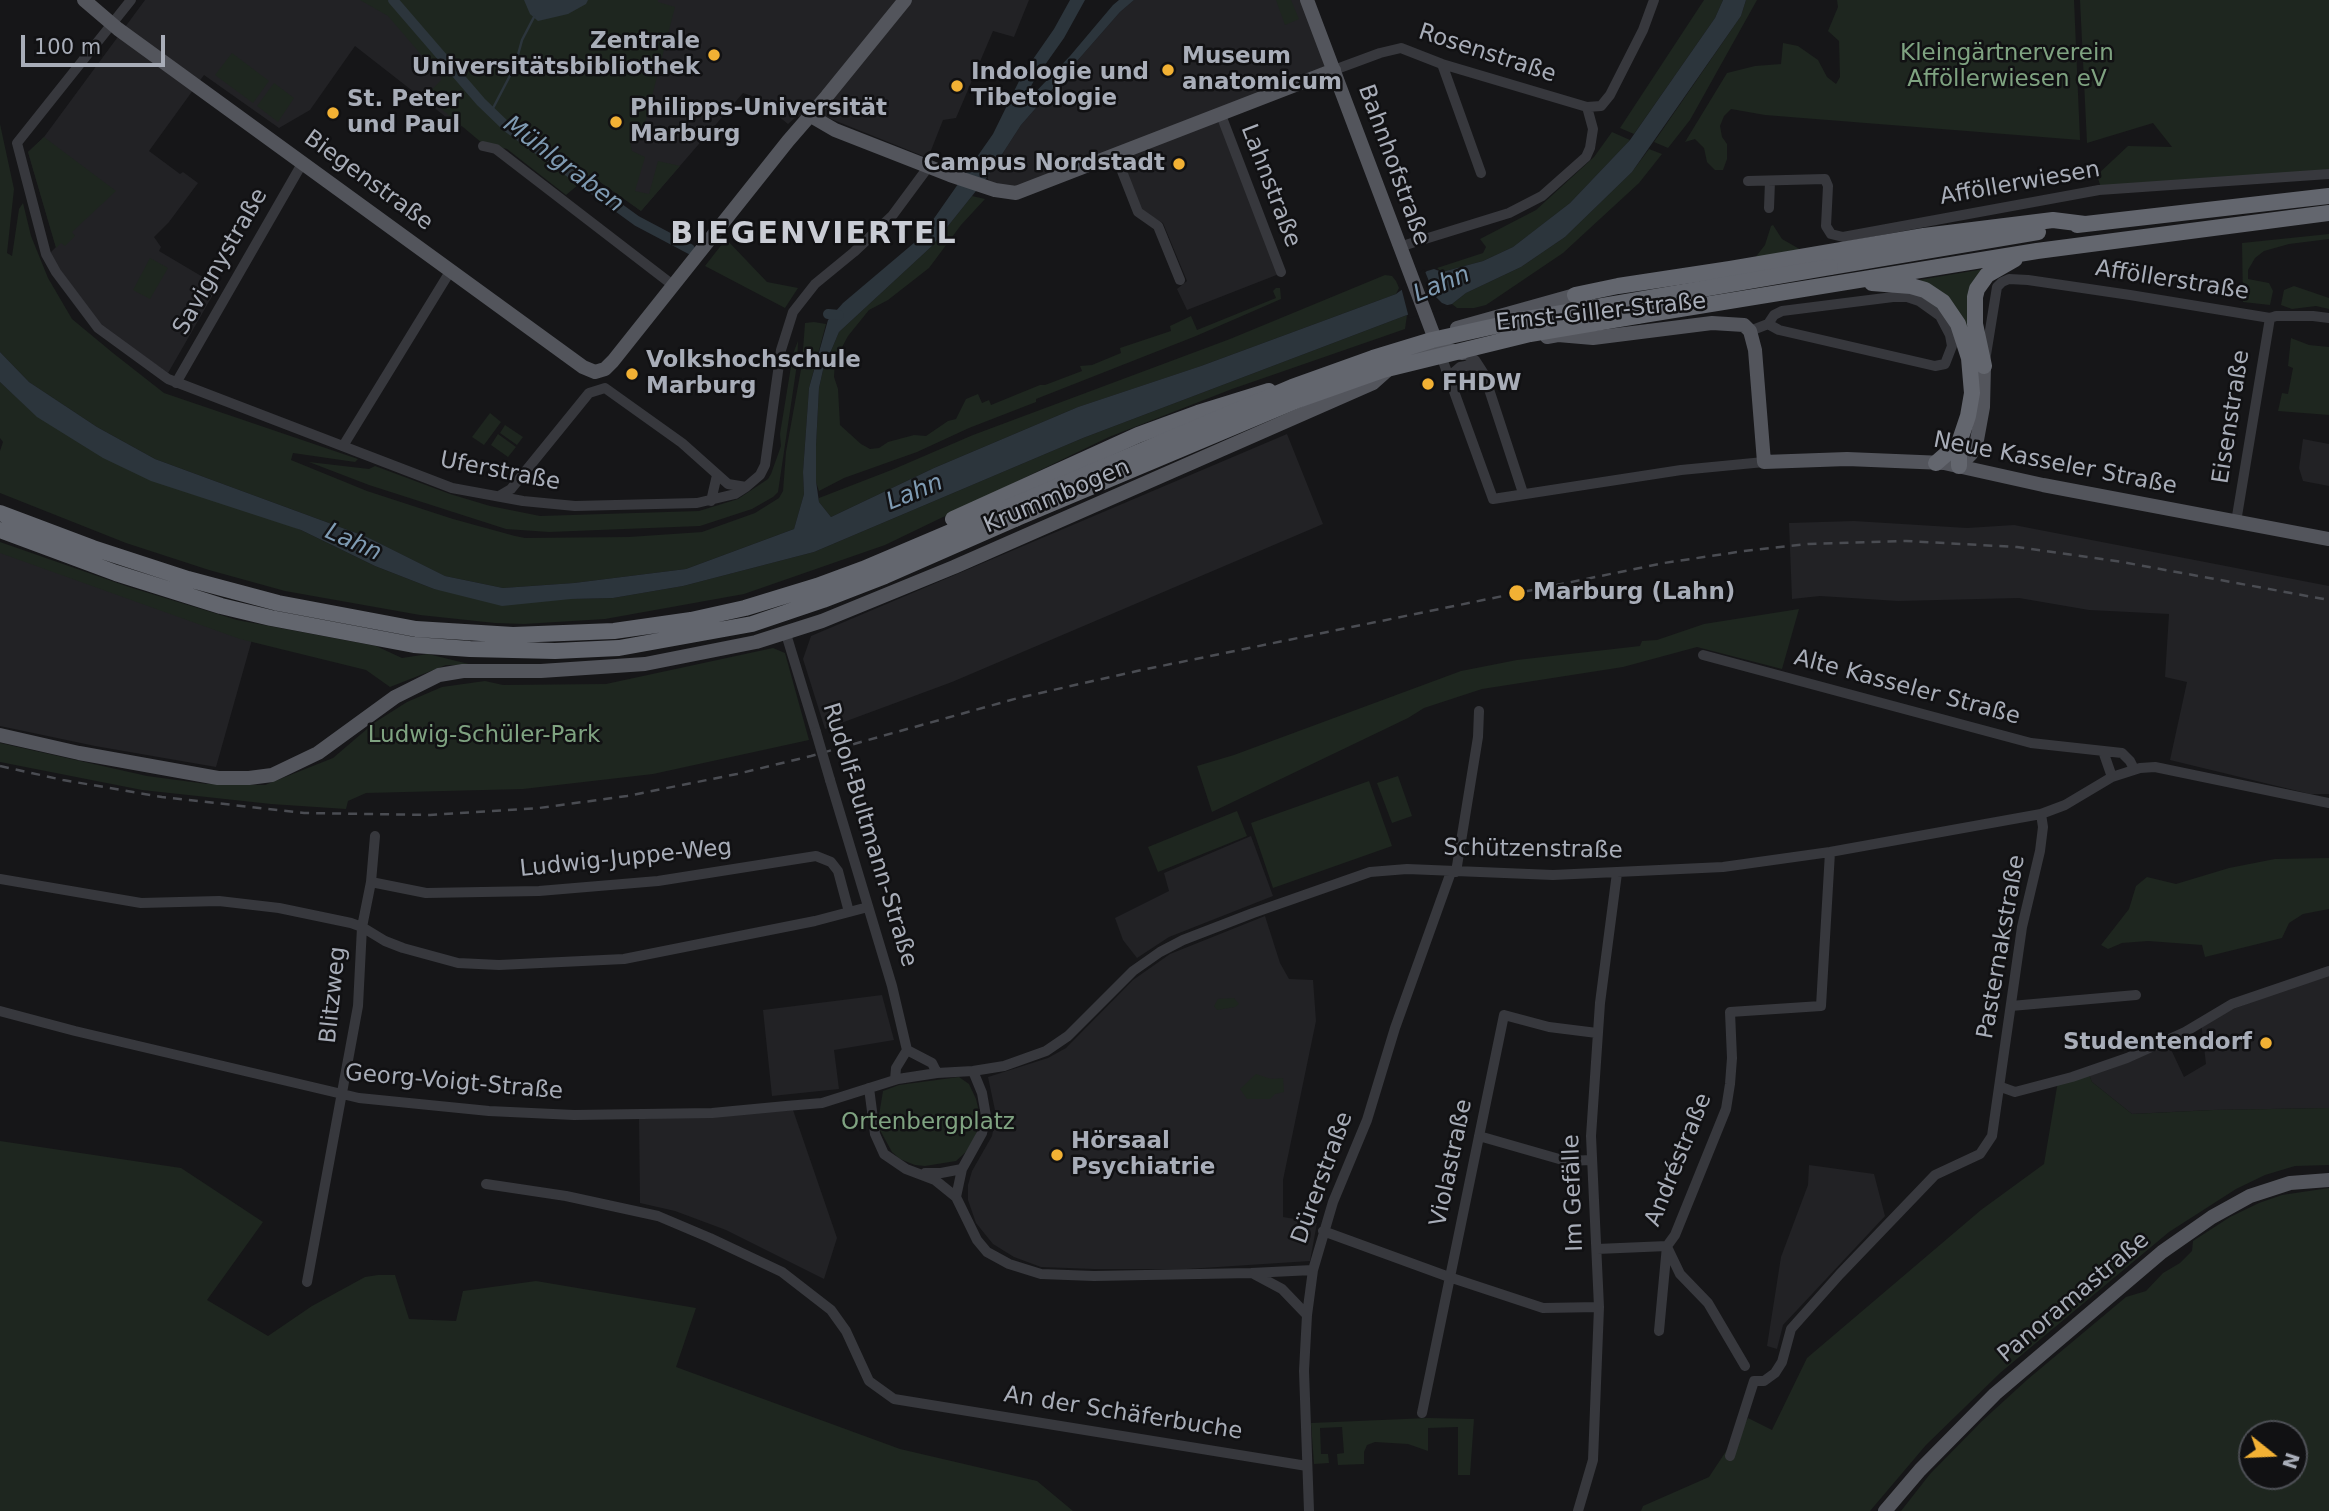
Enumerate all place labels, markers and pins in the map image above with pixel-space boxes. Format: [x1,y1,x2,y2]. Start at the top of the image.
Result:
place label: Zentrale Universitätsbibliothek [412,28,700,82]
place label: Museum anatomicum [1182,43,1342,97]
marker: Zentrale Universitätsbibliothek [706,47,722,63]
place label: Indologie und Tibetologie [971,59,1149,113]
marker: Museum anatomicum [1160,62,1176,78]
marker: Indologie und Tibetologie [949,78,965,94]
place label: St. Peter und Paul [347,86,462,140]
place label: Philipps-Universität Marburg [630,95,887,149]
marker: St. Peter und Paul [325,105,341,121]
marker: Philipps-Universität Marburg [608,114,624,130]
place label: Campus Nordstadt [924,150,1165,178]
marker: Campus Nordstadt [1171,156,1187,172]
place label: Volkshochschule Marburg [646,347,861,401]
marker: Volkshochschule Marburg [624,366,640,382]
place label: FHDW [1442,370,1521,398]
marker: FHDW [1420,376,1436,392]
place label: Marburg (Lahn) [1533,579,1735,607]
marker: Marburg (Lahn) [1507,583,1527,603]
place label: Studentendorf [2063,1029,2252,1057]
marker: Studentendorf [2258,1035,2274,1051]
place label: Hörsaal Psychiatrie [1071,1128,1215,1182]
marker: Hörsaal Psychiatrie [1049,1147,1065,1163]

